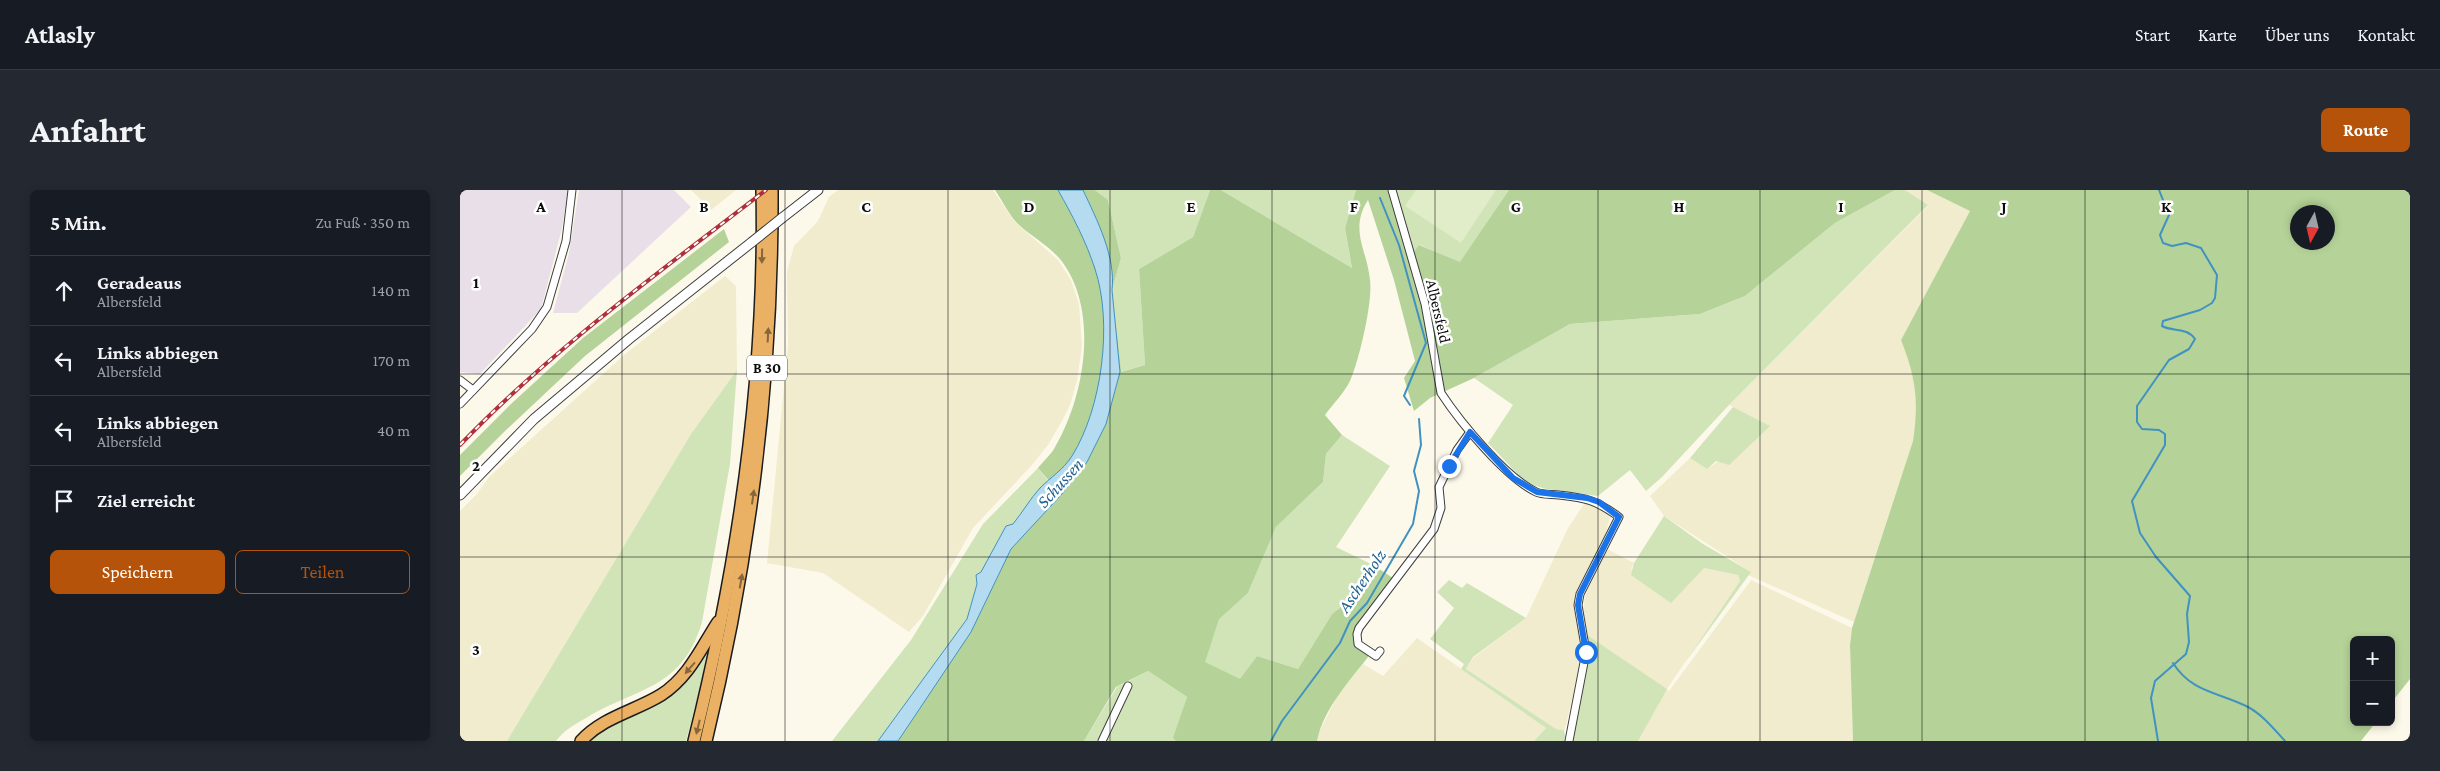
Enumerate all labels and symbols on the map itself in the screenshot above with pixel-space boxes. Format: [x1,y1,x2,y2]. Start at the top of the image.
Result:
text: A [535,198,546,215]
text: B [699,198,709,215]
text: C [861,198,871,215]
text: D [1023,198,1035,215]
text: E [1186,198,1196,215]
text: F [1350,198,1359,215]
text: G [1511,198,1521,215]
text: H [1674,198,1685,215]
text: I [1838,198,1844,215]
text: J [1999,198,2007,215]
text: K [2161,198,2172,215]
north arrow [2290,205,2335,250]
one-way arrow [757,248,765,264]
text: 1 [473,274,479,291]
street label: Albersfeld [1423,278,1454,345]
one-way arrow [765,327,773,343]
road number: B 30 [747,356,787,380]
water label: Schussen [1033,454,1087,512]
route end [1438,455,1461,478]
text: 2 [472,457,480,474]
one-way arrow [750,489,758,505]
water label: Ascherholz [1333,546,1390,617]
one-way arrow [737,572,745,588]
text: 3 [472,641,480,658]
route start [1575,641,1598,664]
one-way arrow [684,662,695,675]
one-way arrow [694,719,702,734]

